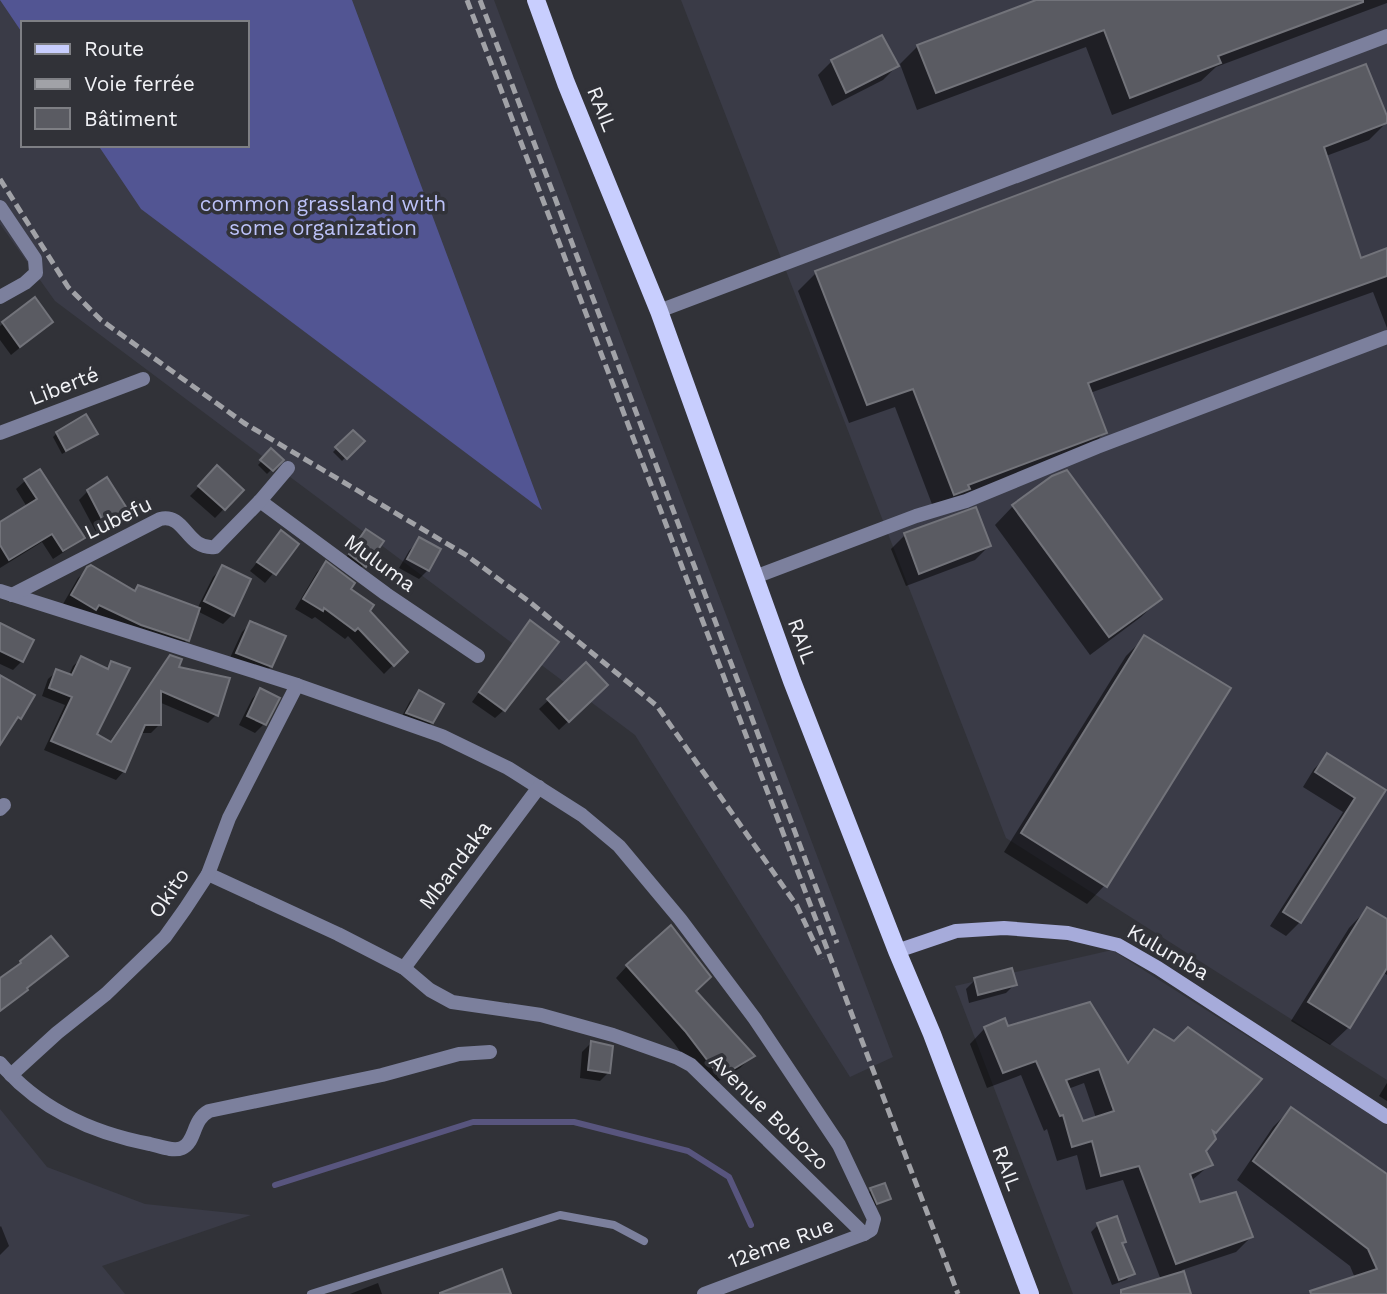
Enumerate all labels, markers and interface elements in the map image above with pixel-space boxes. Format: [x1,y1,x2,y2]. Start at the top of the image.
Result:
legend [21,21,248,147]
text: Route [84,36,144,61]
text: Voie ferrée [84,71,195,96]
street label: RAIL [582,83,623,135]
text: Bâtiment [84,106,178,131]
park label: common grassland with some organization [200,191,446,240]
street label: Liberté [26,361,102,410]
street label: Lubefu [80,491,155,544]
street label: Muluma [340,528,421,597]
street label: RAIL [783,615,822,667]
street label: Mbandaka [413,815,496,914]
street label: Okito [143,863,194,922]
street label: Kulumba [1123,918,1214,985]
street label: Avenue Bobozo [704,1048,834,1175]
street label: RAIL [987,1142,1027,1194]
street label: 12ème Rue [725,1212,837,1273]

